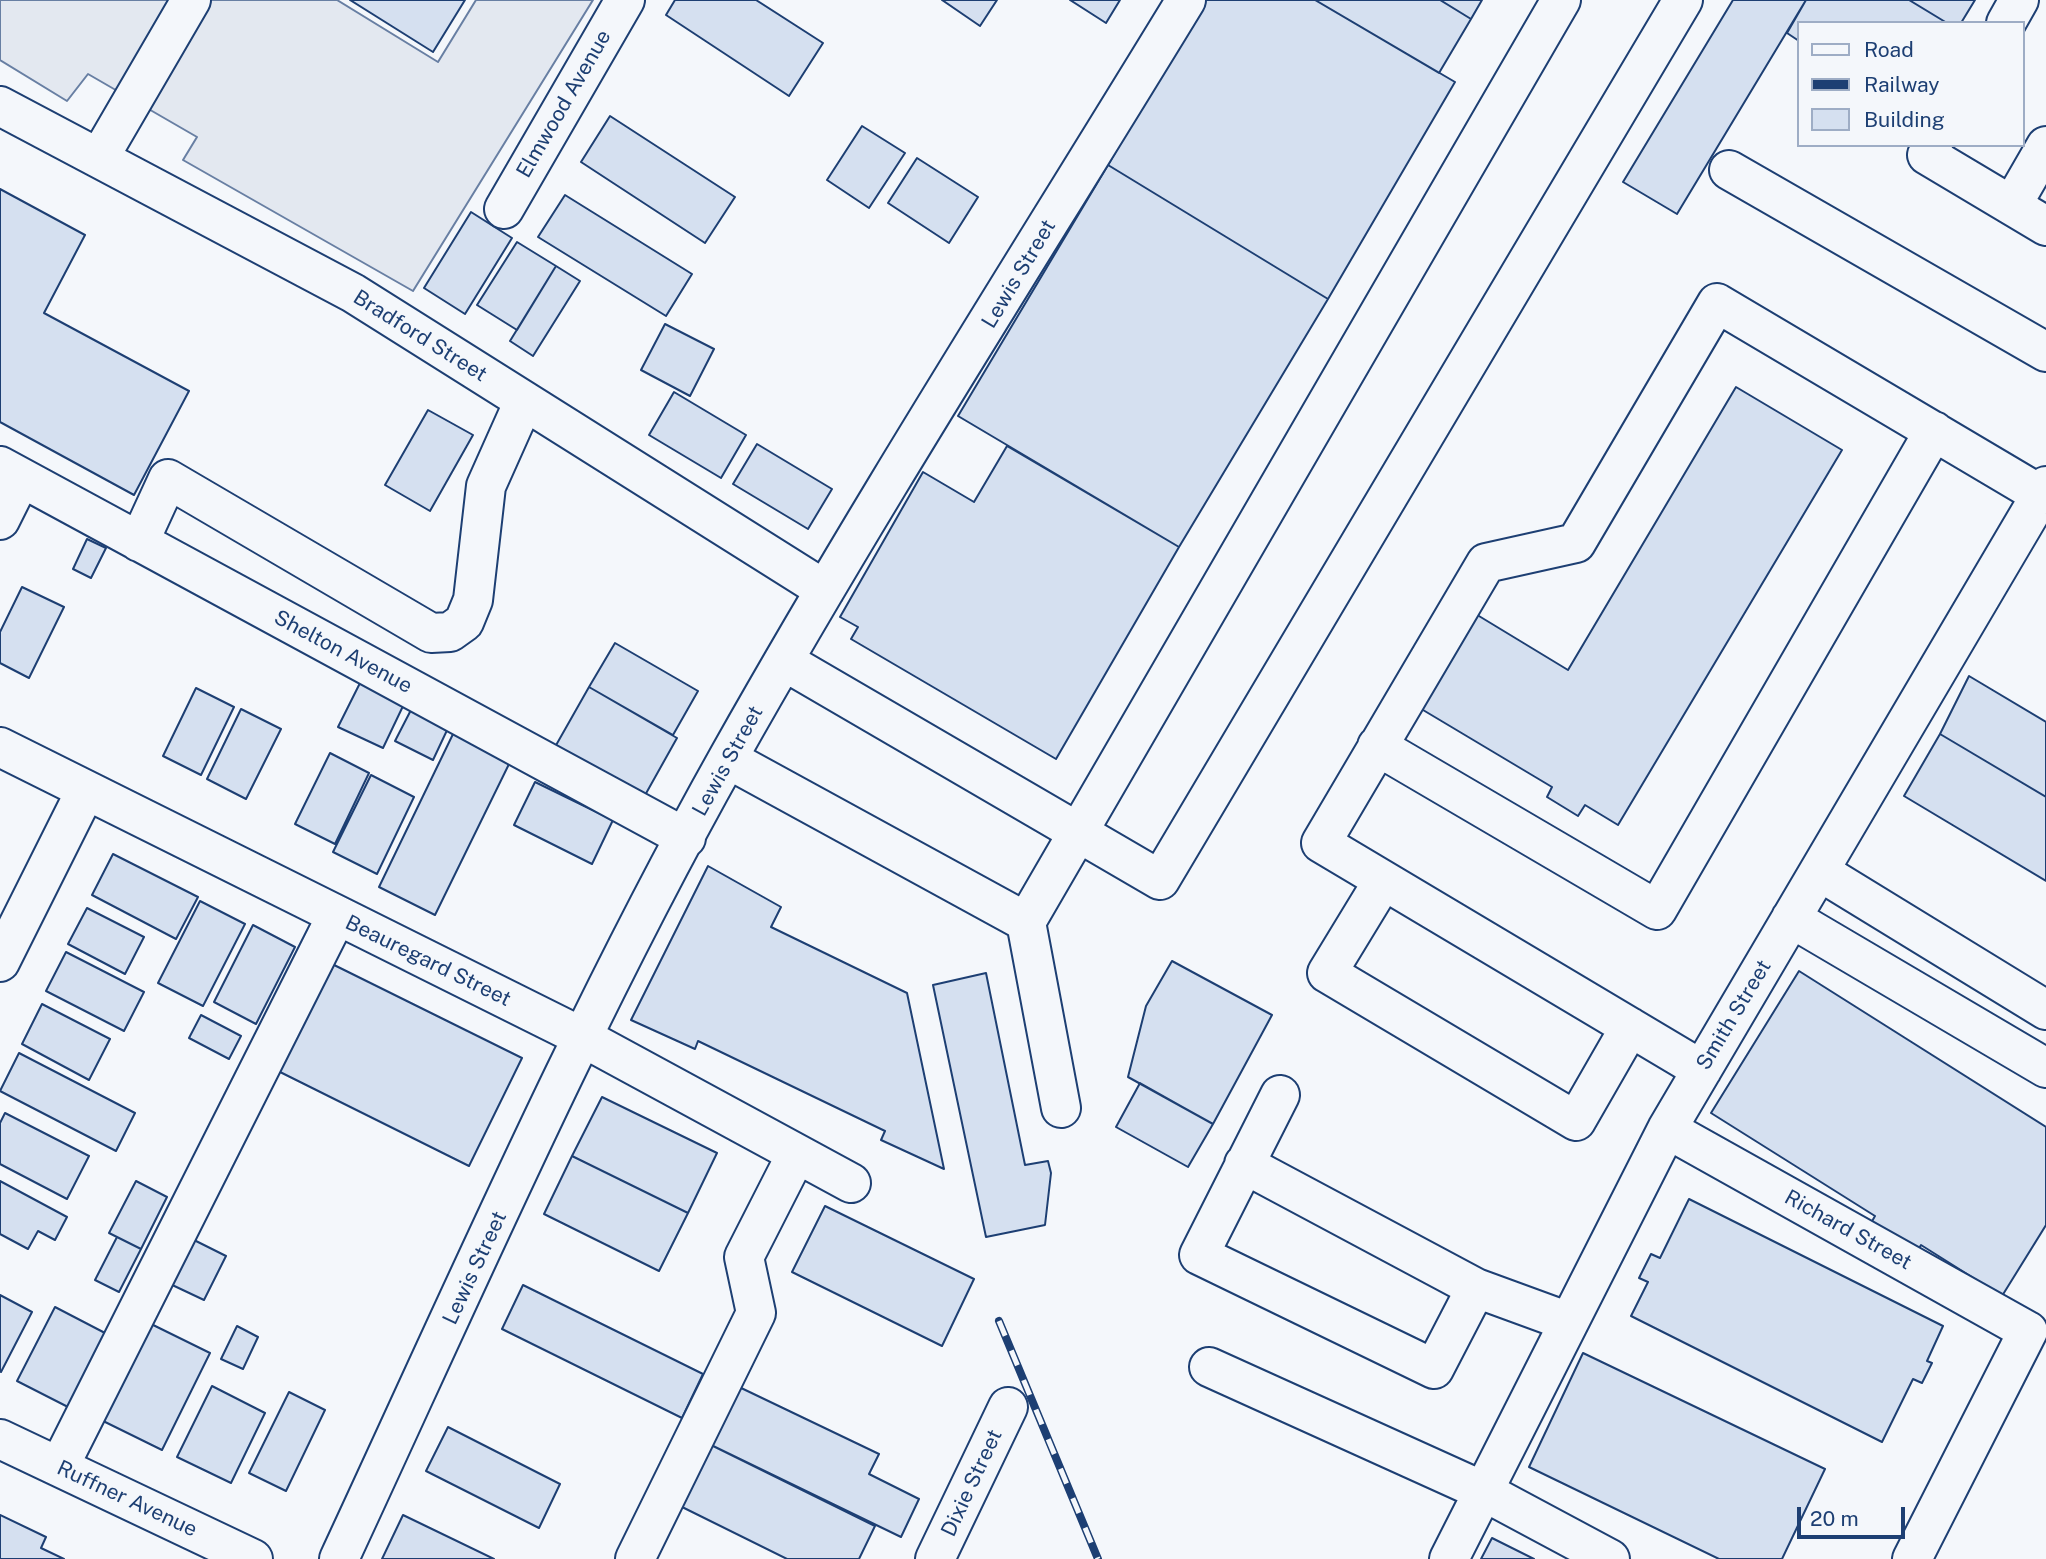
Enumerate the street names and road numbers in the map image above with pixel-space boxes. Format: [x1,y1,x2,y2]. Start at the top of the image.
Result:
street label: Elmwood Avenue [511,26,617,182]
street label: Lewis Street [977,215,1061,333]
street label: Bradford Street [348,285,492,387]
street label: Shelton Avenue [270,605,416,699]
street label: Lewis Street [687,701,769,821]
street label: Beauregard Street [341,910,515,1012]
street label: Smith Street [1691,955,1777,1075]
street label: Richard Street [1780,1185,1916,1275]
street label: Lewis Street [438,1207,512,1329]
street label: Dixie Street [936,1425,1008,1541]
street label: Ruffner Avenue [53,1456,201,1542]

